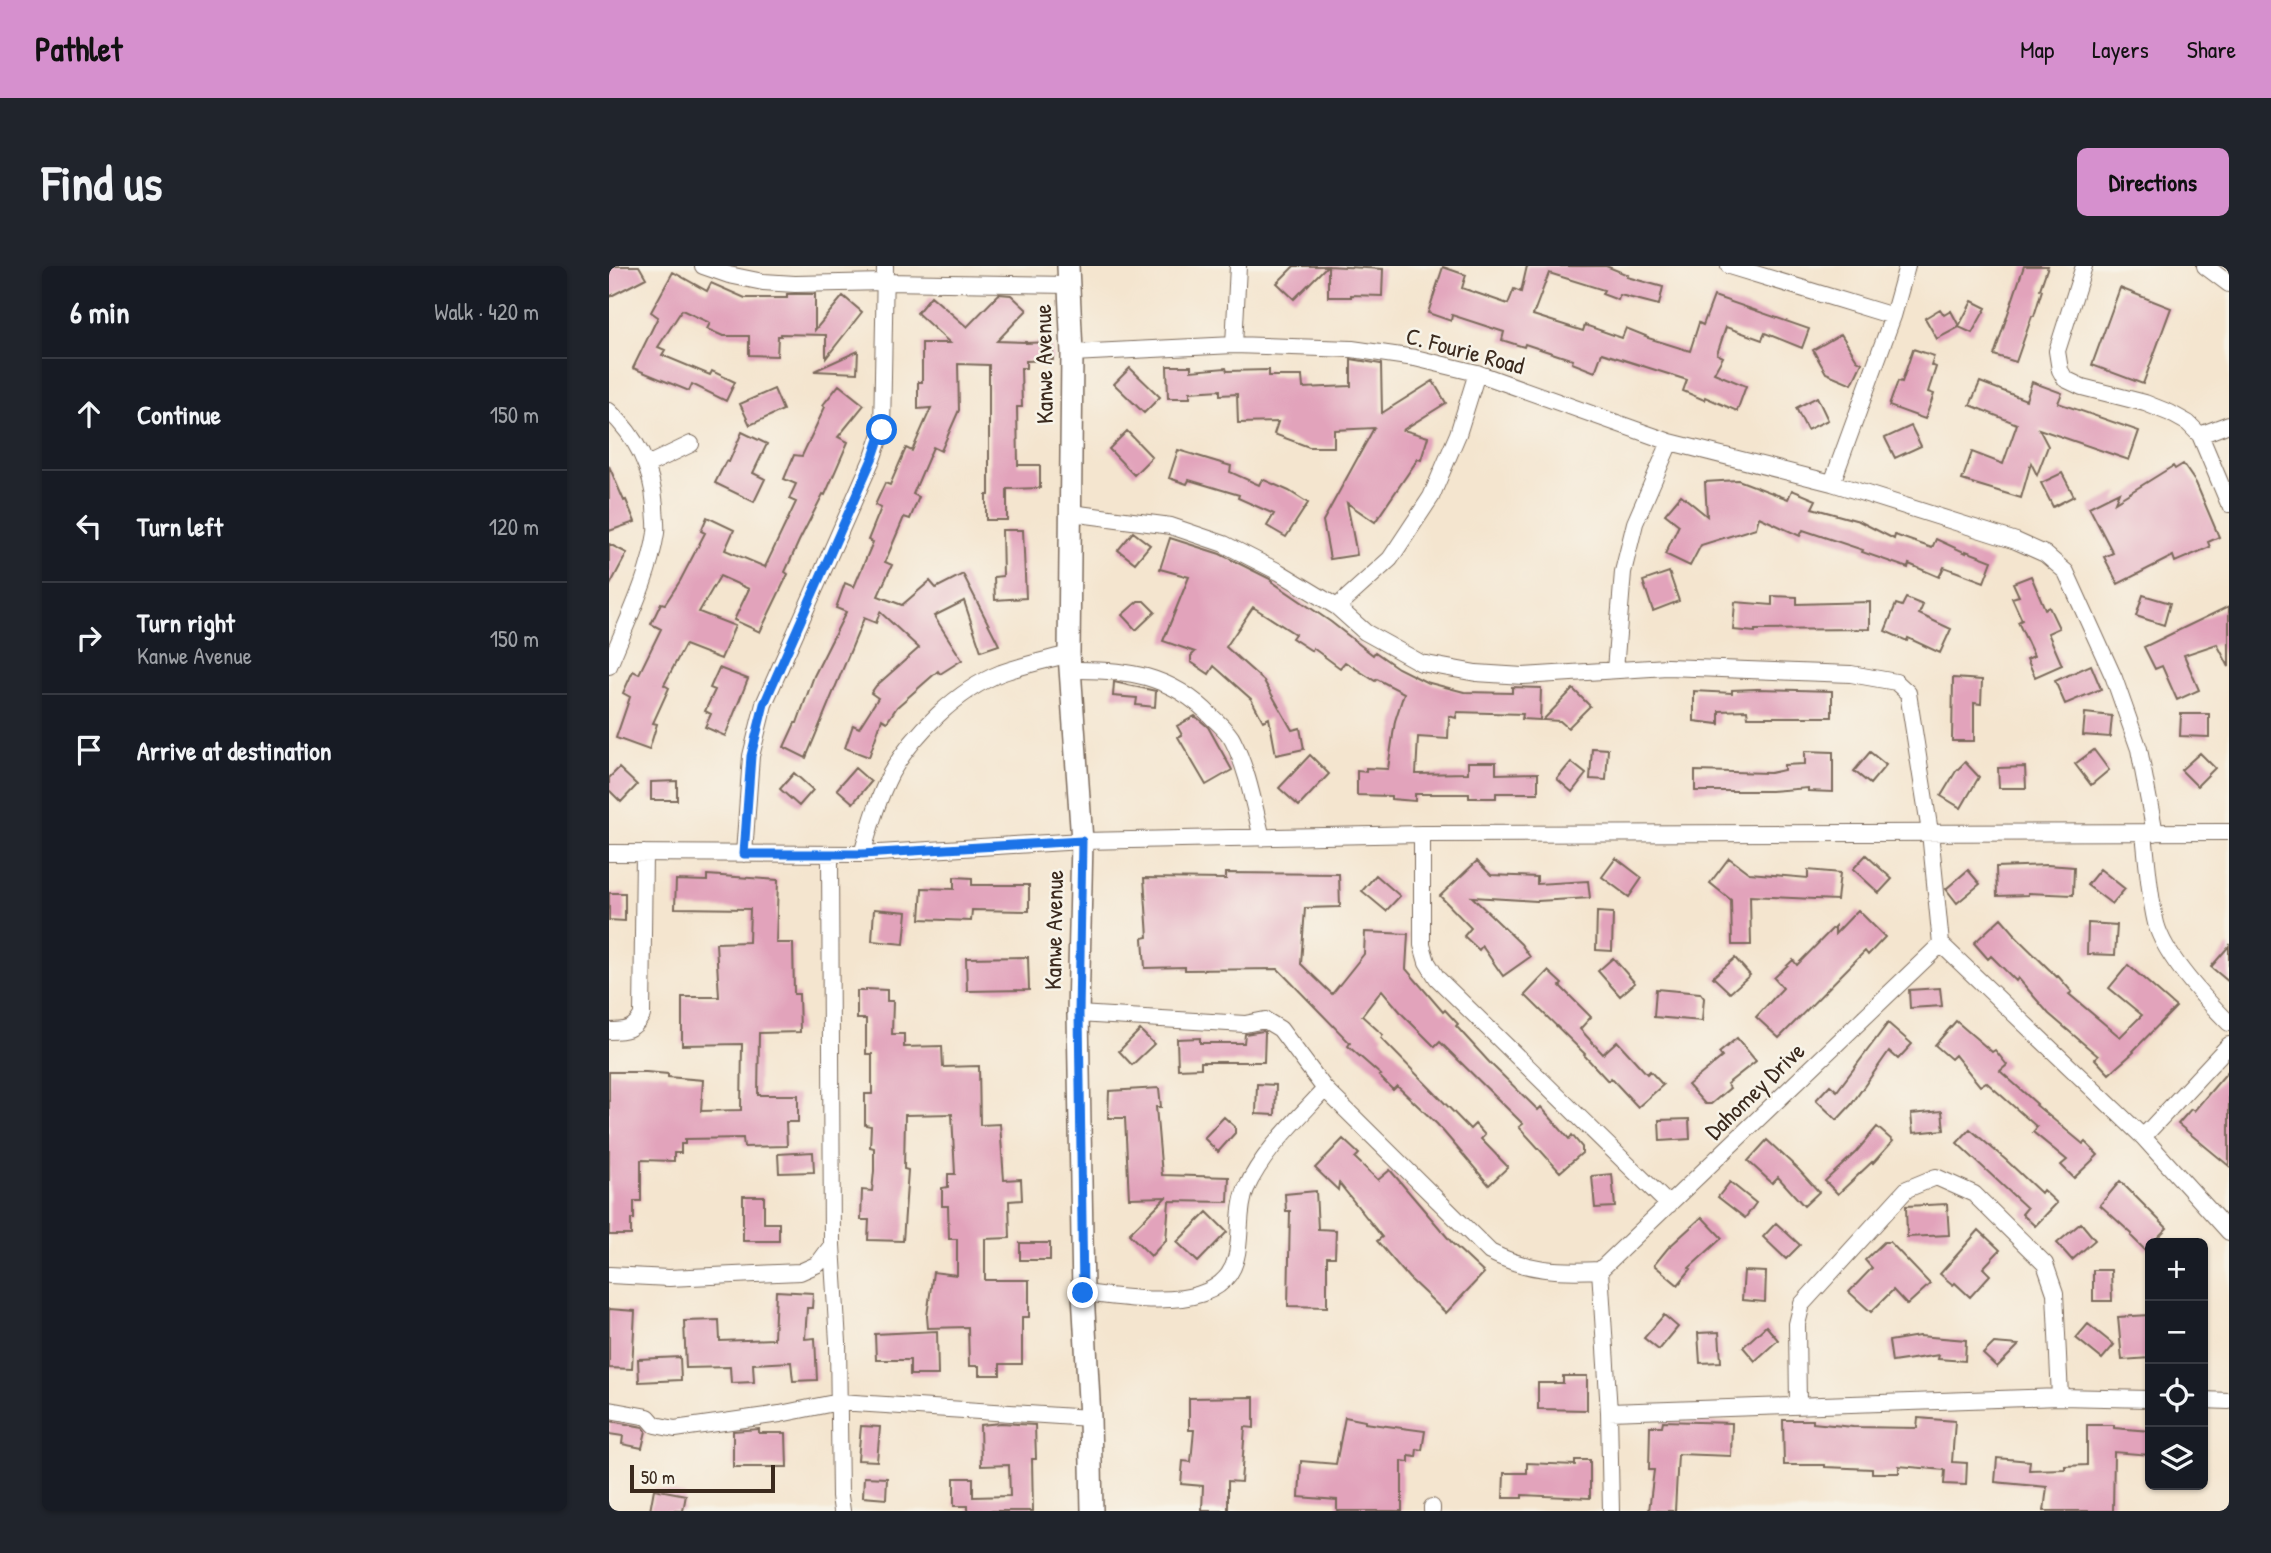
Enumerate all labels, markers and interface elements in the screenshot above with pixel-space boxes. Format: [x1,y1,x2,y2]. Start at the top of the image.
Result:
text: Pathlet [35,27,122,71]
text: Map [2020,33,2054,65]
text: Layers [2092,33,2149,65]
text: Share [2187,33,2236,65]
button: Directions [2077,148,2229,216]
text: Find us [42,149,162,215]
text: 6 min [70,292,130,332]
text: Walk · 420 m [434,296,539,327]
street label: Kanwe Avenue [1026,303,1060,424]
street label: C. Fourie Road [1403,319,1528,381]
icon: ahead [70,395,108,433]
text: Continue [137,397,221,432]
text: 150 m [490,399,539,430]
route start [866,414,897,445]
icon: left [70,507,108,545]
text: Turn left [137,509,223,544]
text: 120 m [489,511,539,542]
text: Turn right [137,605,235,640]
icon: right [70,619,108,657]
text: 150 m [490,623,539,654]
text: Kanwe Avenue [137,640,252,671]
icon: arrive [70,731,108,769]
text: Arrive at destination [137,733,332,768]
street label: Kanwe Avenue [1036,869,1070,990]
street label: Dahomey Drive [1697,1034,1812,1146]
map controls [2145,1238,2208,1490]
button: + [2145,1238,2208,1301]
route end [1067,1277,1098,1308]
button: − [2145,1301,2208,1364]
button: locate [2145,1364,2208,1427]
button: layers [2145,1427,2208,1490]
scale bar [630,1462,775,1494]
text: 50 m [641,1464,675,1490]

